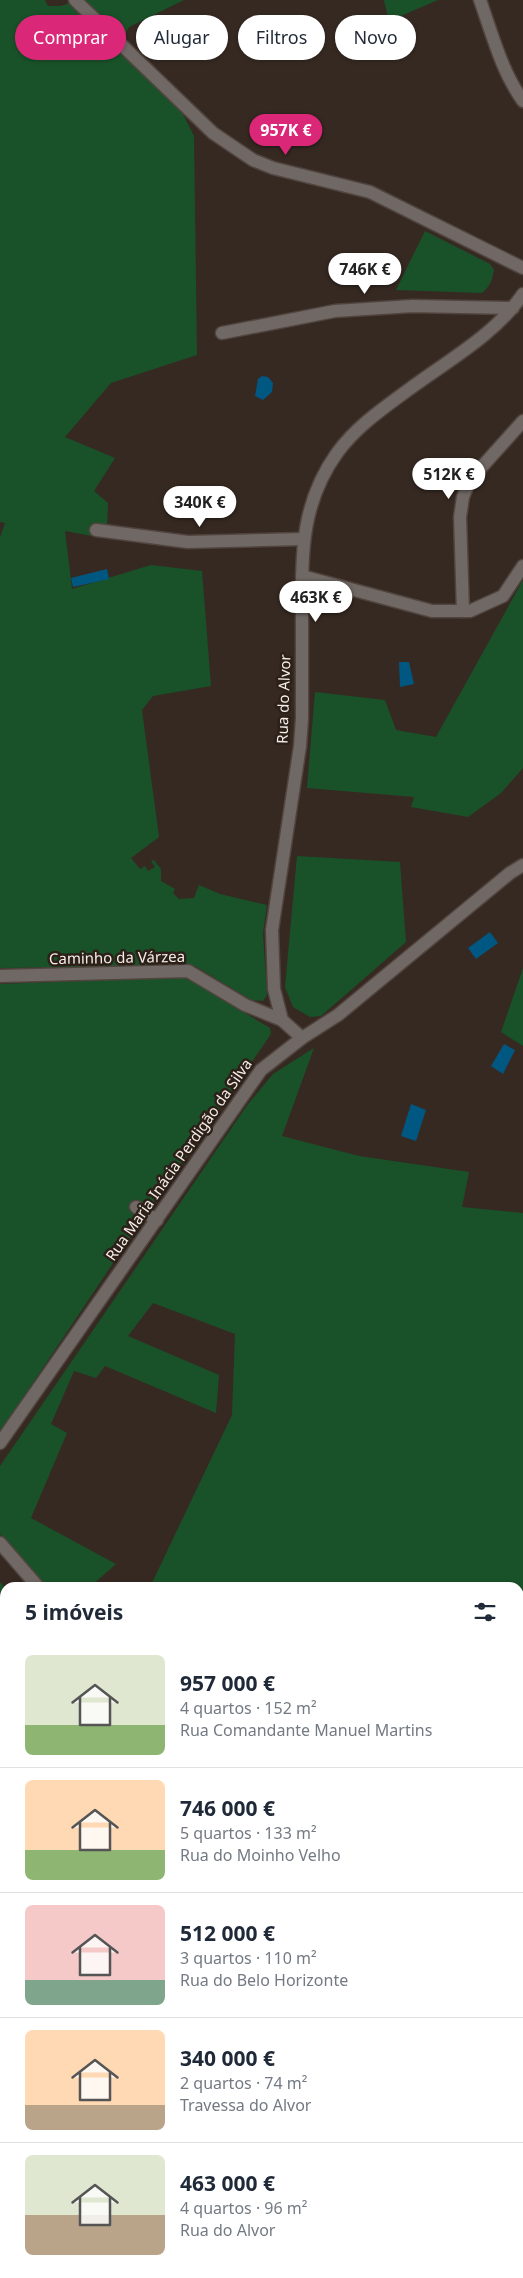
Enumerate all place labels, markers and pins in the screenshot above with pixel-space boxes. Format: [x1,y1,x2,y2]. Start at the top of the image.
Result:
pin: 957K € [245,114,327,156]
pin: 746K € [324,252,406,295]
pin: 512K € [408,458,490,500]
pin: 340K € [159,486,241,528]
pin: 463K € [275,580,357,623]

